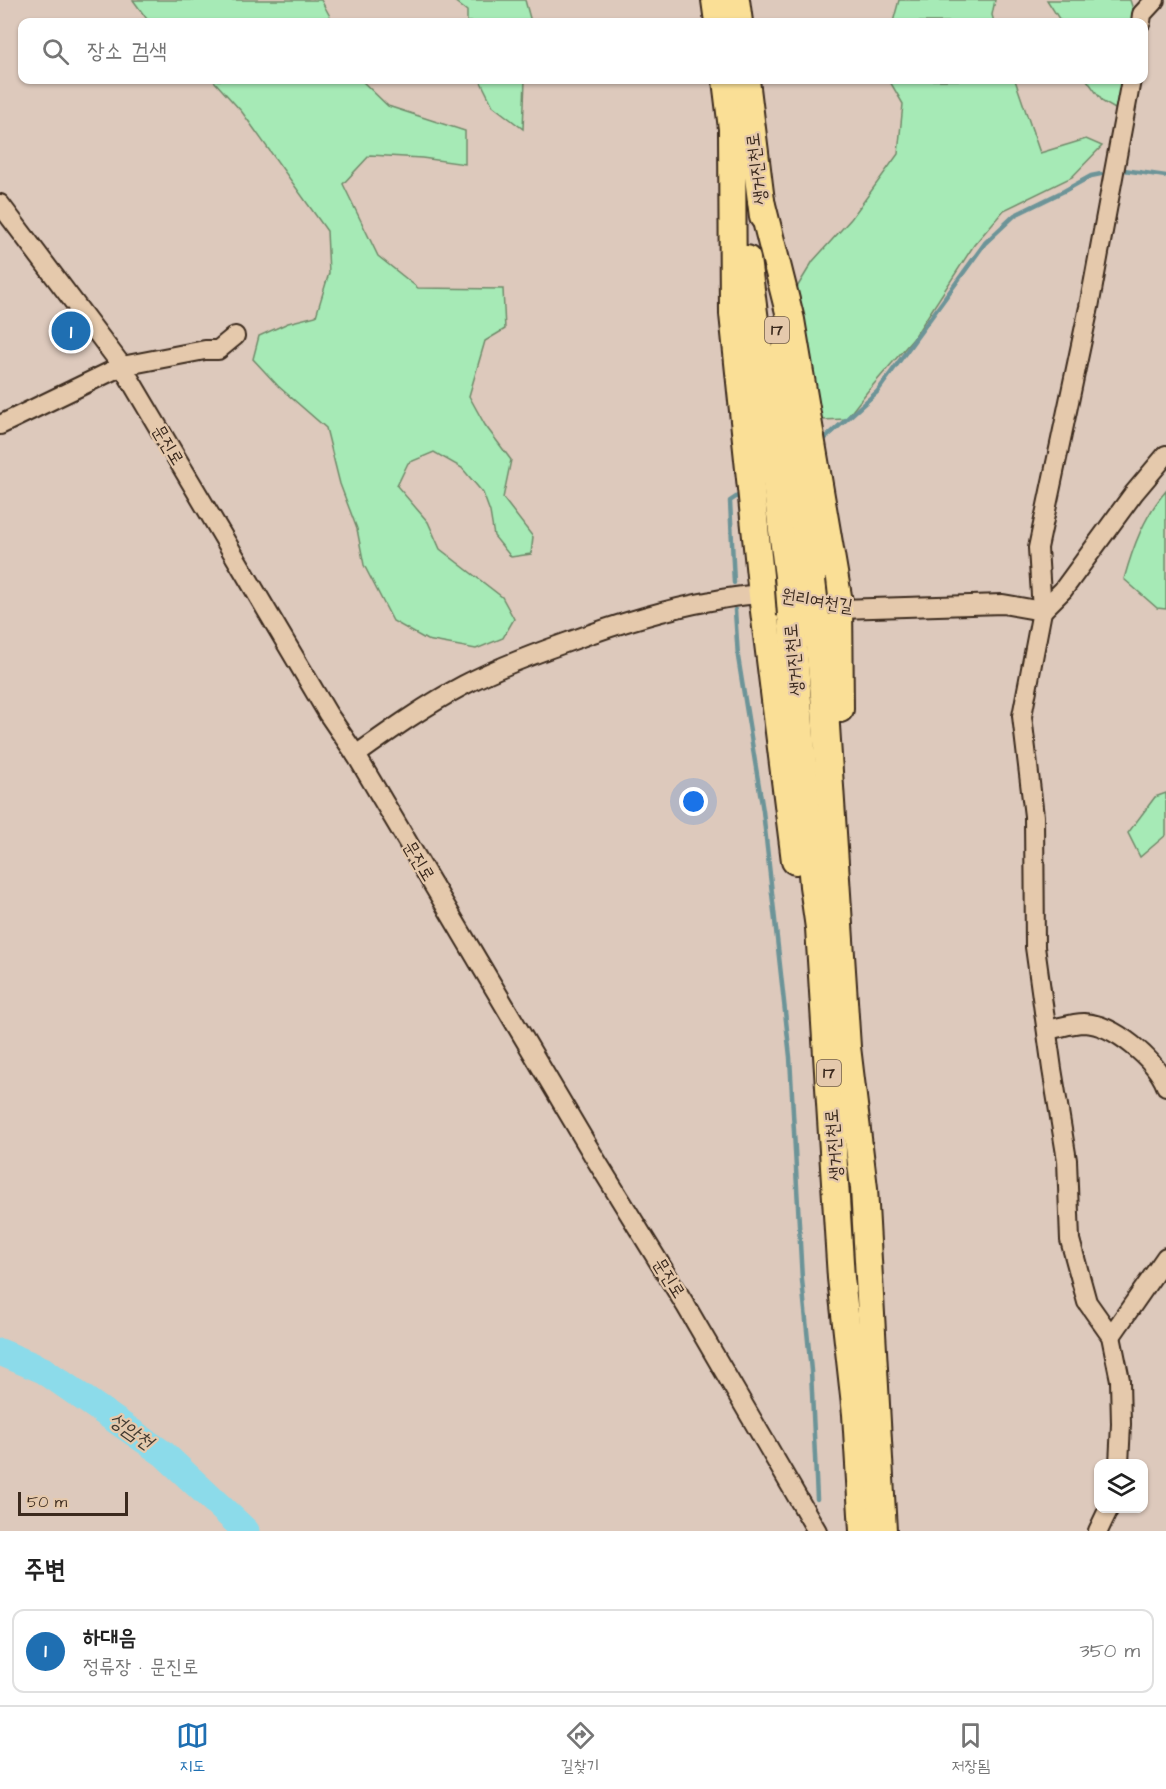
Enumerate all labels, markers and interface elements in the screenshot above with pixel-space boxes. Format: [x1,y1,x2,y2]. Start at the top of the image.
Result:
search box [18,18,1148,84]
icon: search [39,35,72,68]
text: 장소 검색 [87,36,167,67]
street label: 생거진천로 [740,132,774,206]
pin: 1 [52,308,90,354]
road number: 17 [765,317,789,343]
street label: 문진로 [146,420,190,470]
street label: 원리여천길 [779,583,855,619]
street label: 생거진천로 [778,623,810,697]
your location [679,787,708,816]
street label: 문진로 [397,836,441,886]
road number: 17 [817,1060,841,1086]
street label: 생거진천로 [819,1108,849,1182]
street label: 문진로 [647,1253,691,1303]
water label: 성암천 [103,1406,160,1457]
map controls [1094,1459,1148,1513]
button: layers [1094,1459,1148,1513]
scale bar [18,1489,128,1516]
text: 50 m [27,1491,67,1513]
text: 주변 [24,1552,66,1588]
text: 하대음 [83,1622,136,1653]
text: 1 [44,1637,47,1665]
text: 350 m [1079,1637,1140,1665]
text: 정류장 · 문진로 [83,1653,198,1681]
tab: 지도 [176,1719,209,1777]
tab: 길찾기 [561,1719,599,1777]
tab: 저장됨 [951,1719,990,1777]

